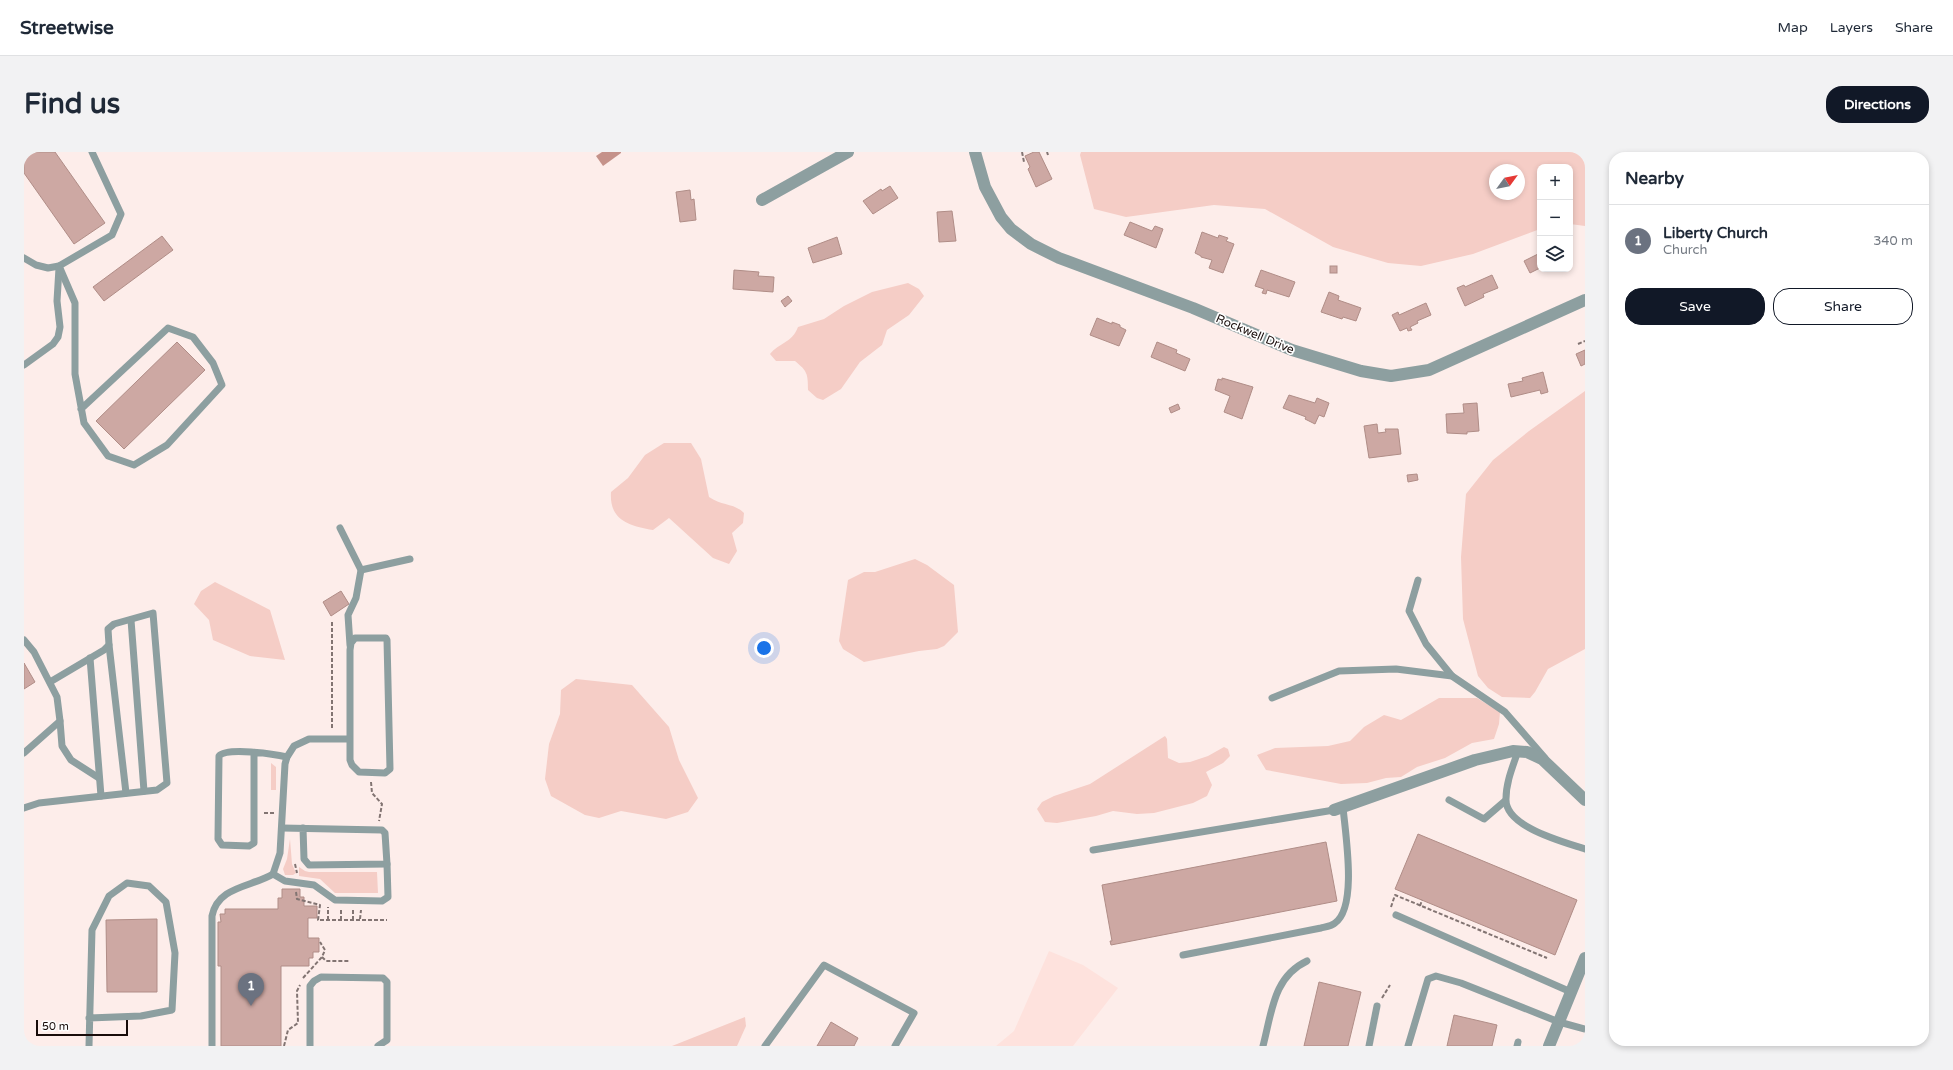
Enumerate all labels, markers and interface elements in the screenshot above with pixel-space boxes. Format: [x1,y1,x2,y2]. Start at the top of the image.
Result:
text: Streetwise [20,17,114,39]
text: Map [1778,19,1808,36]
text: Layers [1830,19,1873,36]
text: Share [1895,19,1933,36]
button: Directions [1826,86,1929,123]
text: Find us [24,87,120,121]
north arrow [1489,164,1525,200]
map controls [1537,164,1573,272]
button: + [1537,164,1573,200]
text: Nearby [1625,168,1684,189]
button: − [1537,200,1573,236]
text: Liberty Church [1663,224,1768,242]
text: 1 [1634,233,1642,249]
text: 340 m [1873,233,1913,249]
button: layers [1537,236,1573,272]
text: Church [1663,242,1707,258]
button: Save [1625,288,1765,325]
button: Share [1773,288,1913,325]
street label: Rockwell Drive [1214,311,1296,357]
your location [754,638,774,658]
pin: 1 [238,973,264,1006]
scale bar [36,1018,128,1037]
text: 50 m [42,1020,69,1033]

